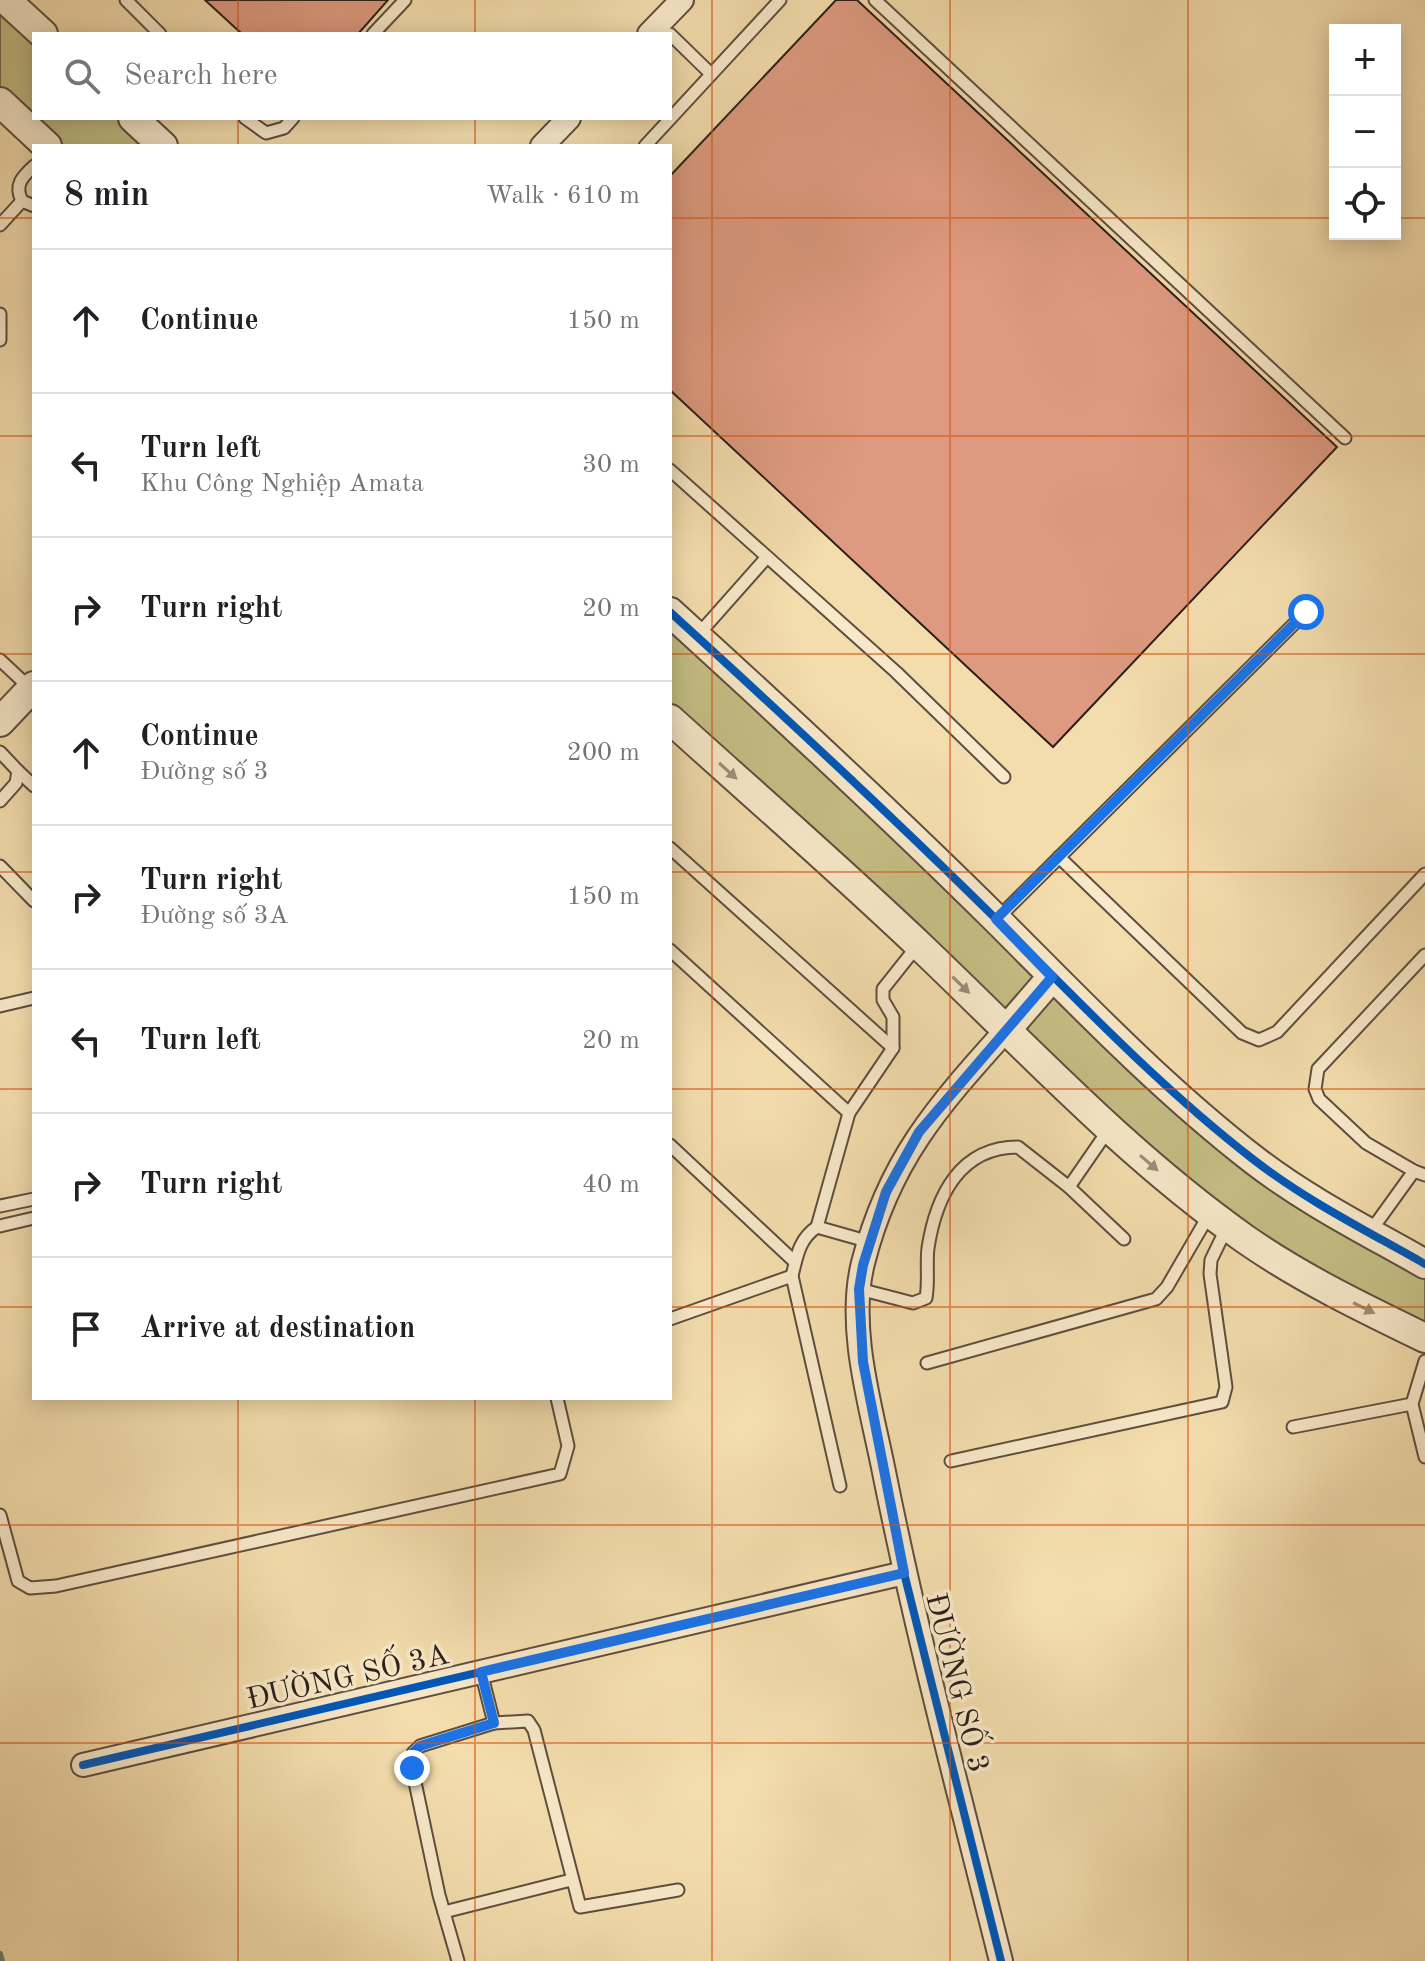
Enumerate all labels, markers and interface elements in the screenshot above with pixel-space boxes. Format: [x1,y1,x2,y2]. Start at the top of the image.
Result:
map controls [1329,24,1401,240]
button: + [1329,24,1401,96]
search box [32,32,672,120]
icon: search [60,54,104,98]
text: Search here [124,61,278,91]
button: − [1329,96,1401,168]
button: locate [1329,168,1401,240]
text: 8 min [64,179,149,213]
text: Walk · 610 m [486,183,640,209]
icon: ahead [64,299,108,343]
text: Continue [140,306,259,336]
text: 150 m [567,308,640,334]
text: Turn left [140,434,261,464]
icon: left [64,443,108,487]
text: 30 m [582,452,640,478]
text: Khu Công Nghiệp Amata [140,471,424,497]
icon: right [64,587,108,631]
text: Turn right [140,594,282,624]
route start [1288,594,1324,630]
text: 20 m [582,596,640,622]
text: Continue [140,722,259,752]
icon: ahead [64,731,108,775]
text: 200 m [567,740,640,766]
text: Đường số 3 [140,759,269,785]
one-way arrow [717,762,737,779]
text: Turn right [140,866,282,896]
icon: right [64,875,108,919]
text: 150 m [567,884,640,910]
text: Đường số 3A [140,903,289,929]
one-way arrow [951,975,970,993]
icon: left [64,1019,108,1063]
text: Turn left [140,1026,261,1056]
text: 20 m [582,1028,640,1054]
one-way arrow [1140,1154,1159,1172]
icon: right [64,1163,108,1207]
text: Turn right [140,1170,282,1200]
text: 40 m [582,1172,640,1198]
one-way arrow [1353,1301,1376,1315]
icon: arrive [64,1307,108,1351]
text: Arrive at destination [140,1314,415,1344]
street label: ĐƯỜNG SỐ 3 [919,1588,1001,1776]
street label: ĐƯỜNG SỐ 3A [242,1632,452,1716]
route end [394,1750,430,1786]

